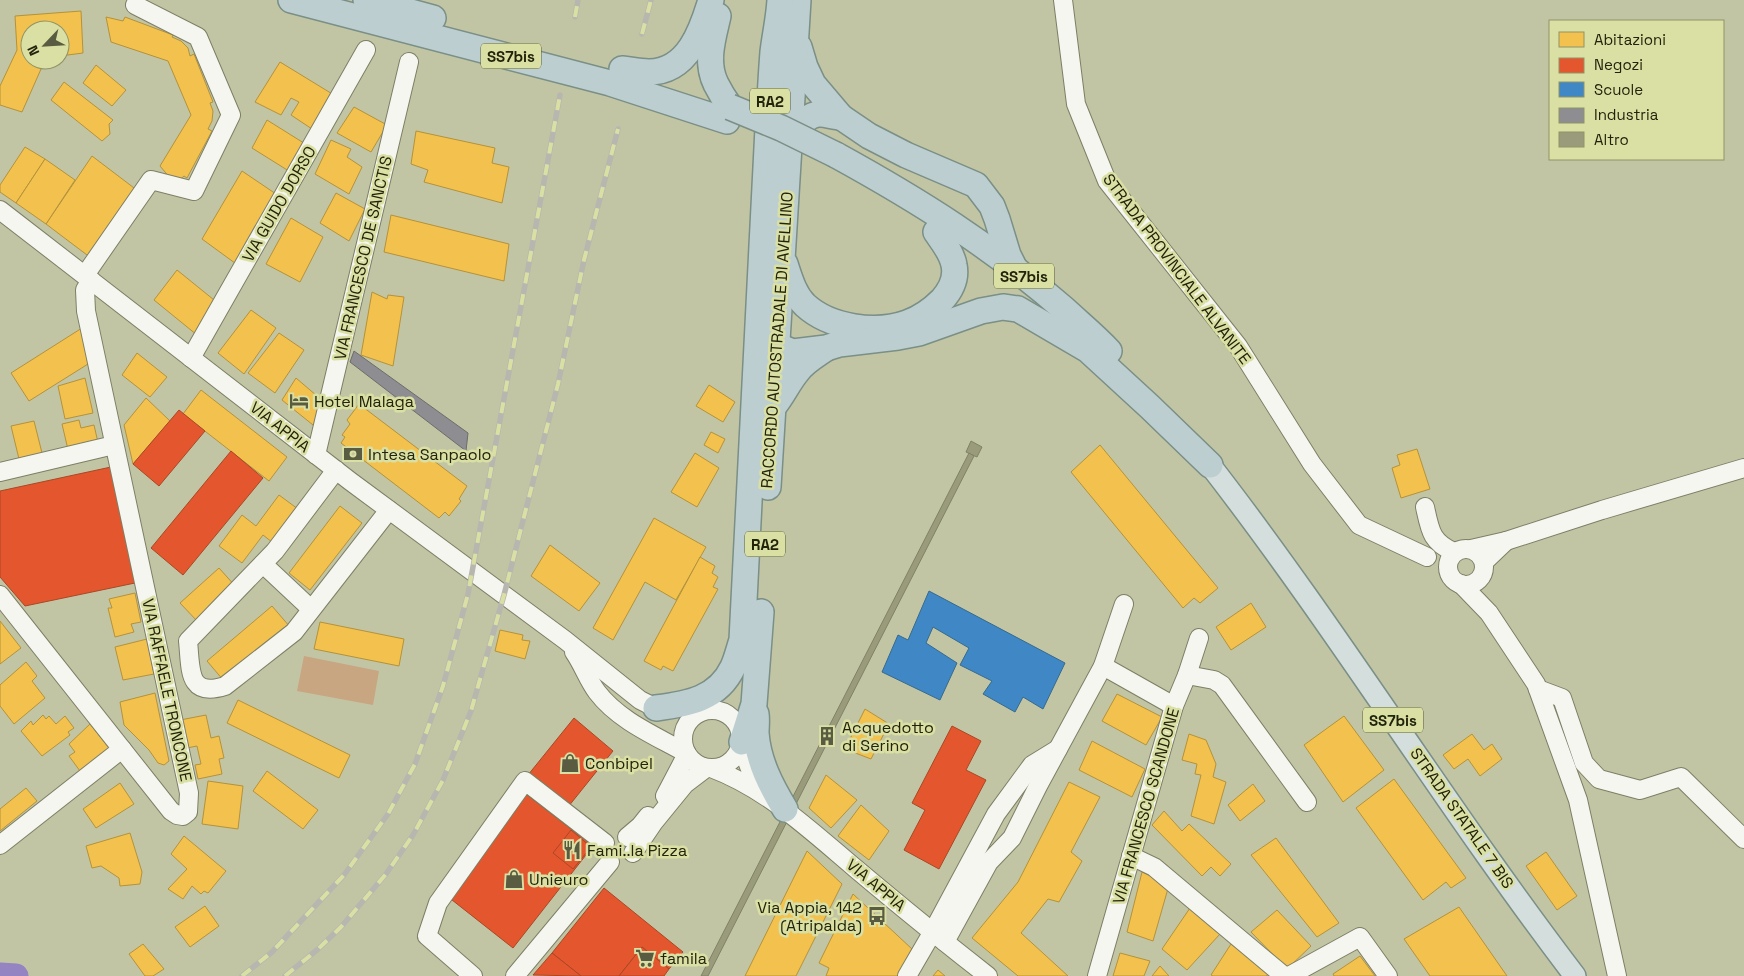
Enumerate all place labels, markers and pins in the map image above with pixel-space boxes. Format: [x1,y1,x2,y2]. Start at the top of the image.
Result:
hotel icon: Hotel Malaga [288,390,310,412]
place label: Hotel Malaga [314,391,414,412]
bank icon: Intesa Sanpaolo [342,443,364,465]
place label: Intesa Sanpaolo [368,444,492,465]
place label: Acquedotto di Serino [842,717,934,756]
building icon: Acquedotto di Serino [816,725,838,747]
shop icon: Conbipel [559,752,581,774]
place label: Conbipel [585,753,653,774]
restaurant icon: Fami..la Pizza [561,839,583,861]
place label: Fami..la Pizza [587,840,687,861]
shop icon: Unieuro [503,868,525,890]
place label: Unieuro [529,869,588,890]
place label: Via Appia, 142 (Atripalda) [757,897,862,936]
bus stop icon: Via Appia, 142 (Atripalda) [866,905,888,927]
supermarket icon: famila [634,947,656,969]
place label: famila [660,948,707,969]

